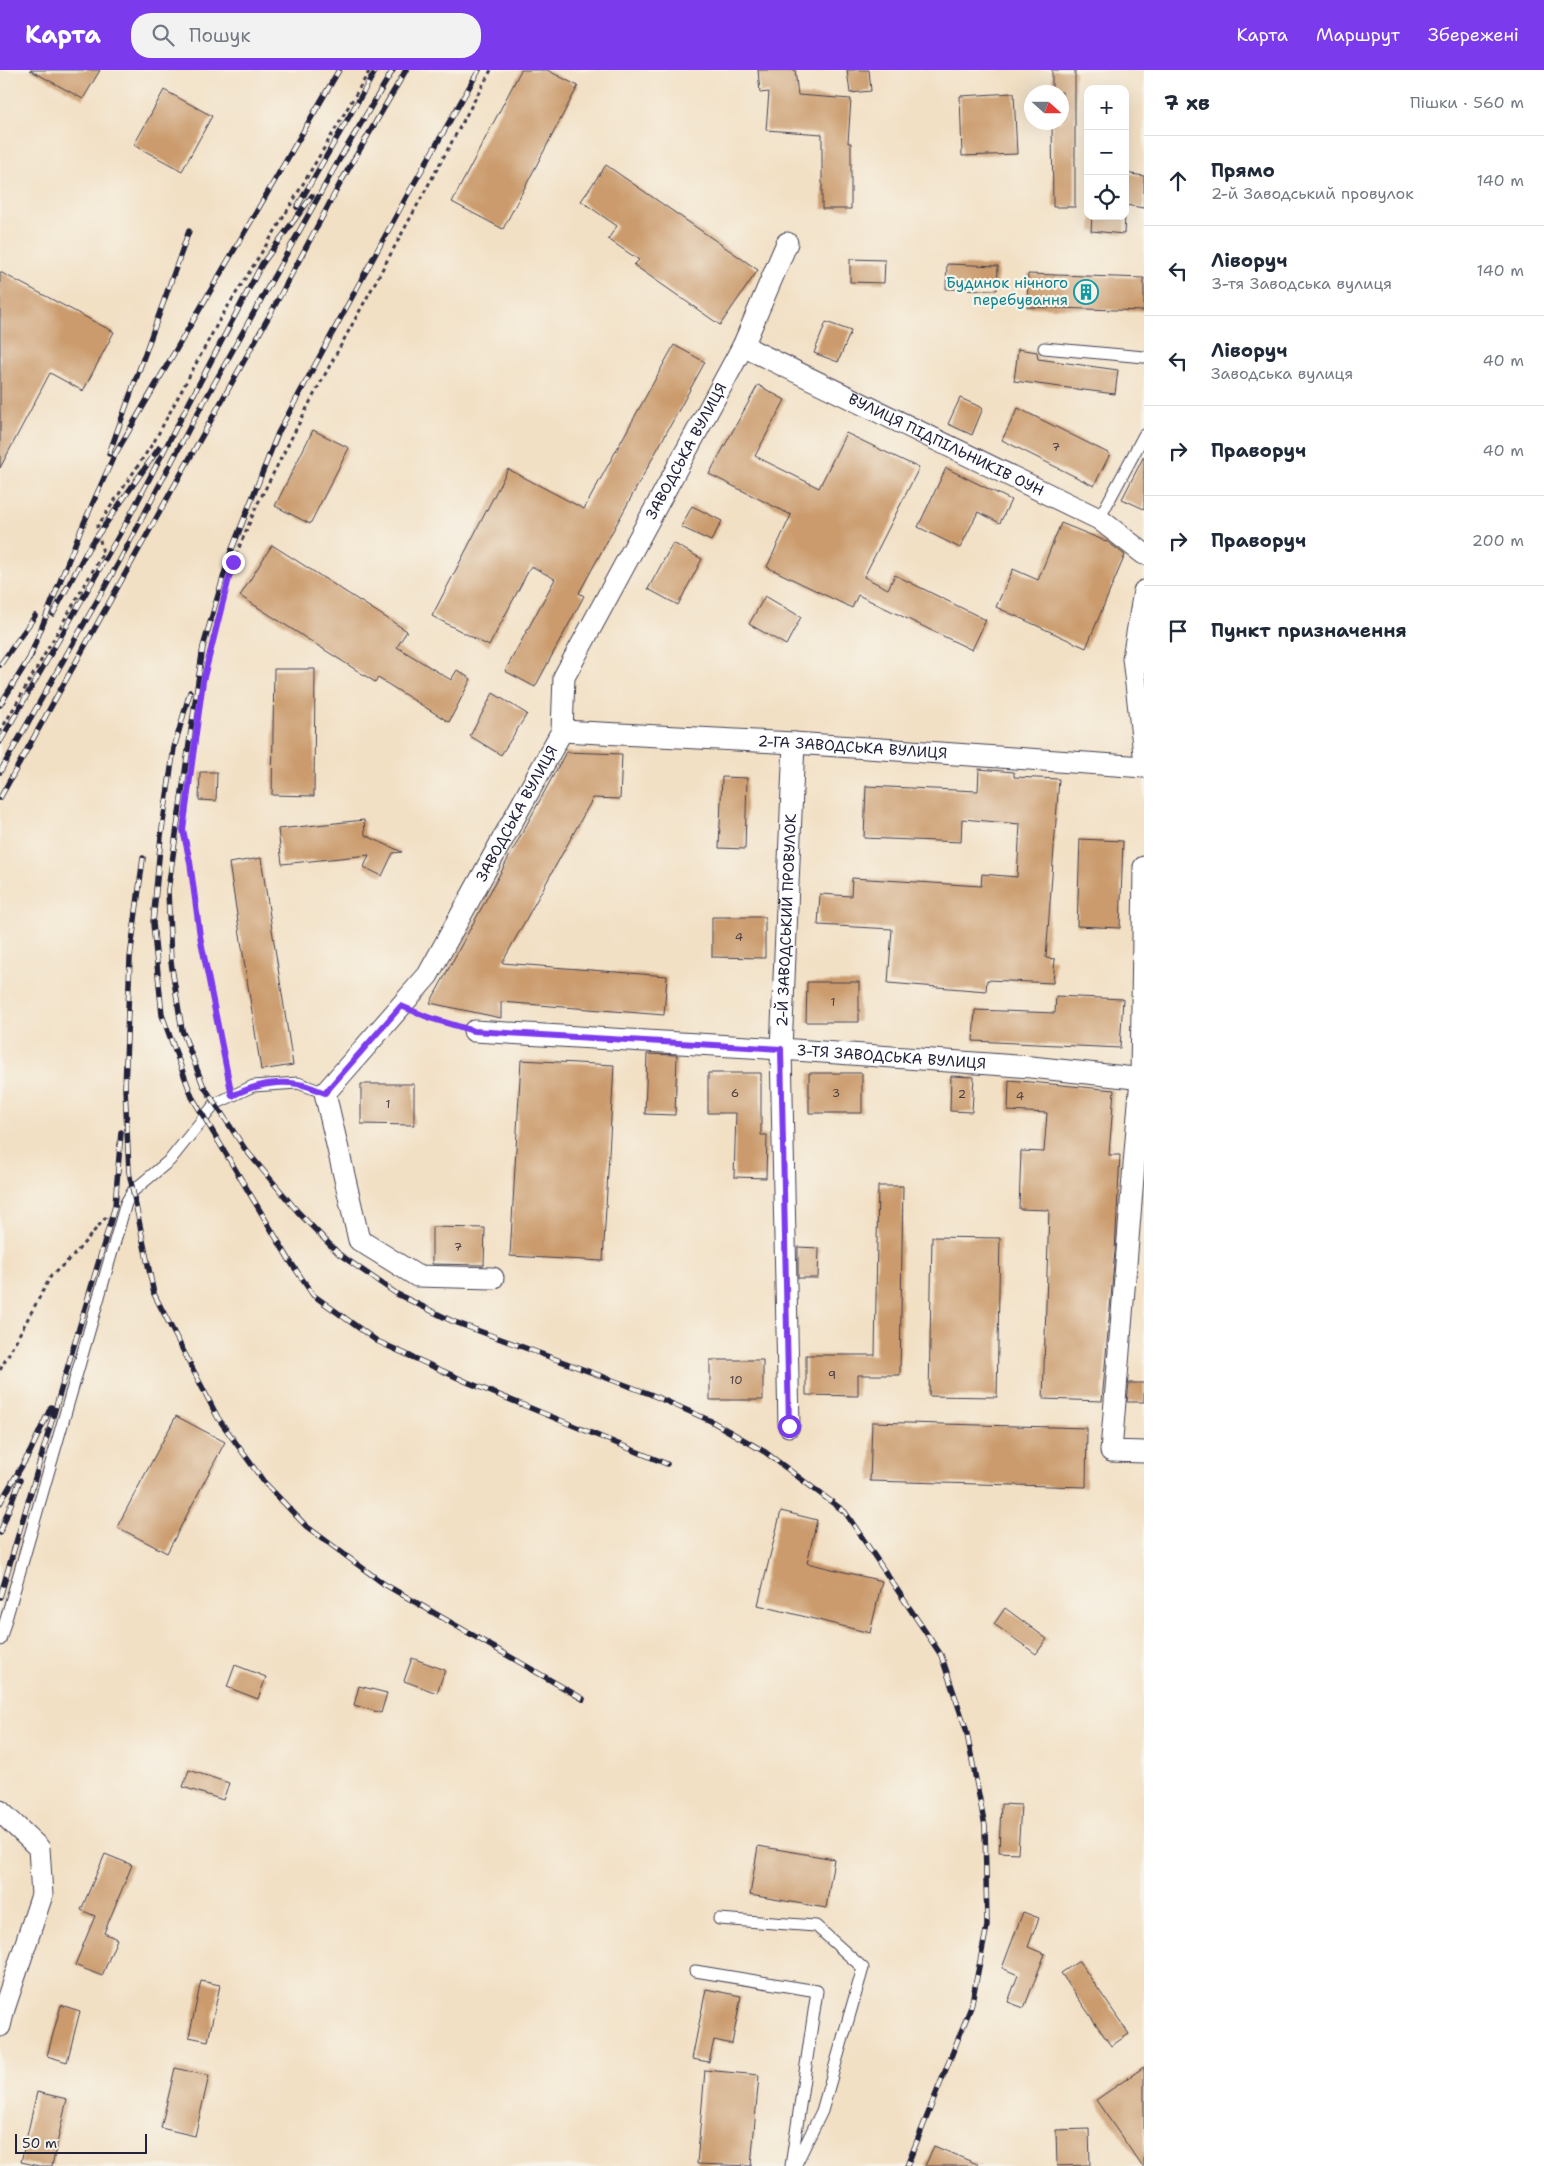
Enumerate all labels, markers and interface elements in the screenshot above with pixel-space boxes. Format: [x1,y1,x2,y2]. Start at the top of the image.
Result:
search box [131,13,481,58]
text: Карта [25,19,101,51]
icon: search [149,21,177,49]
text: Пошук [189,23,251,48]
text: Карта [1236,23,1288,47]
text: Маршрут [1316,23,1400,47]
text: Збережені [1428,23,1519,47]
north arrow [1024,85,1069,130]
map controls [1084,85,1129,220]
button: + [1084,85,1129,130]
text: 7 хв [1164,89,1210,117]
text: Пішки · 560 m [1410,92,1524,113]
button: − [1084,130,1129,175]
text: Прямо [1211,158,1275,183]
icon: ahead [1164,167,1192,195]
text: 140 m [1477,170,1524,191]
button: locate [1084,175,1129,220]
text: 2-й Заводський провулок [1211,183,1414,204]
text: Ліворуч [1211,248,1287,273]
icon: left [1164,257,1192,285]
text: 140 m [1477,260,1524,281]
place label: Будинок нічного перебування [946,273,1068,310]
text: 3-тя Заводська вулиця [1211,273,1392,294]
building icon: Будинок нічного перебування [1073,279,1099,305]
text: Ліворуч [1211,338,1287,363]
icon: left [1164,347,1192,375]
text: 40 m [1482,350,1524,371]
text: Заводська вулиця [1211,363,1353,384]
street label: ЗАВОДСЬКА ВУЛИЦЯ [641,379,731,523]
street label: ВУЛИЦЯ ПІДПІЛЬНИКІВ ОУН [845,389,1047,501]
icon: right [1164,437,1192,465]
text: Праворуч [1211,438,1306,463]
house number: 7 [1052,439,1060,455]
text: 40 m [1482,440,1524,461]
icon: right [1164,527,1192,555]
text: Праворуч [1211,528,1306,553]
text: 200 m [1472,530,1524,551]
route end [222,551,245,574]
icon: arrive [1164,617,1192,645]
text: Пункт призначення [1211,618,1407,643]
street label: 2-ГА ЗАВОДСЬКА ВУЛИЦЯ [757,731,948,763]
street label: ЗАВОДСЬКА ВУЛИЦЯ [471,742,562,885]
street label: 2-Й ЗАВОДСЬКИЙ ПРОВУЛОК [772,813,801,1027]
house number: 4 [735,929,743,945]
house number: 1 [830,994,836,1010]
street label: 3-ТЯ ЗАВОДСЬКА ВУЛИЦЯ [796,1040,987,1074]
house number: 6 [731,1085,739,1101]
house number: 3 [832,1085,840,1101]
house number: 2 [958,1086,966,1102]
house number: 4 [1016,1088,1024,1104]
house number: 1 [385,1096,391,1112]
house number: 7 [454,1239,462,1255]
house number: 9 [828,1367,836,1383]
house number: 10 [729,1372,743,1388]
route start [778,1415,801,1438]
scale bar [15,2131,148,2154]
text: 50 m [22,2134,57,2152]

